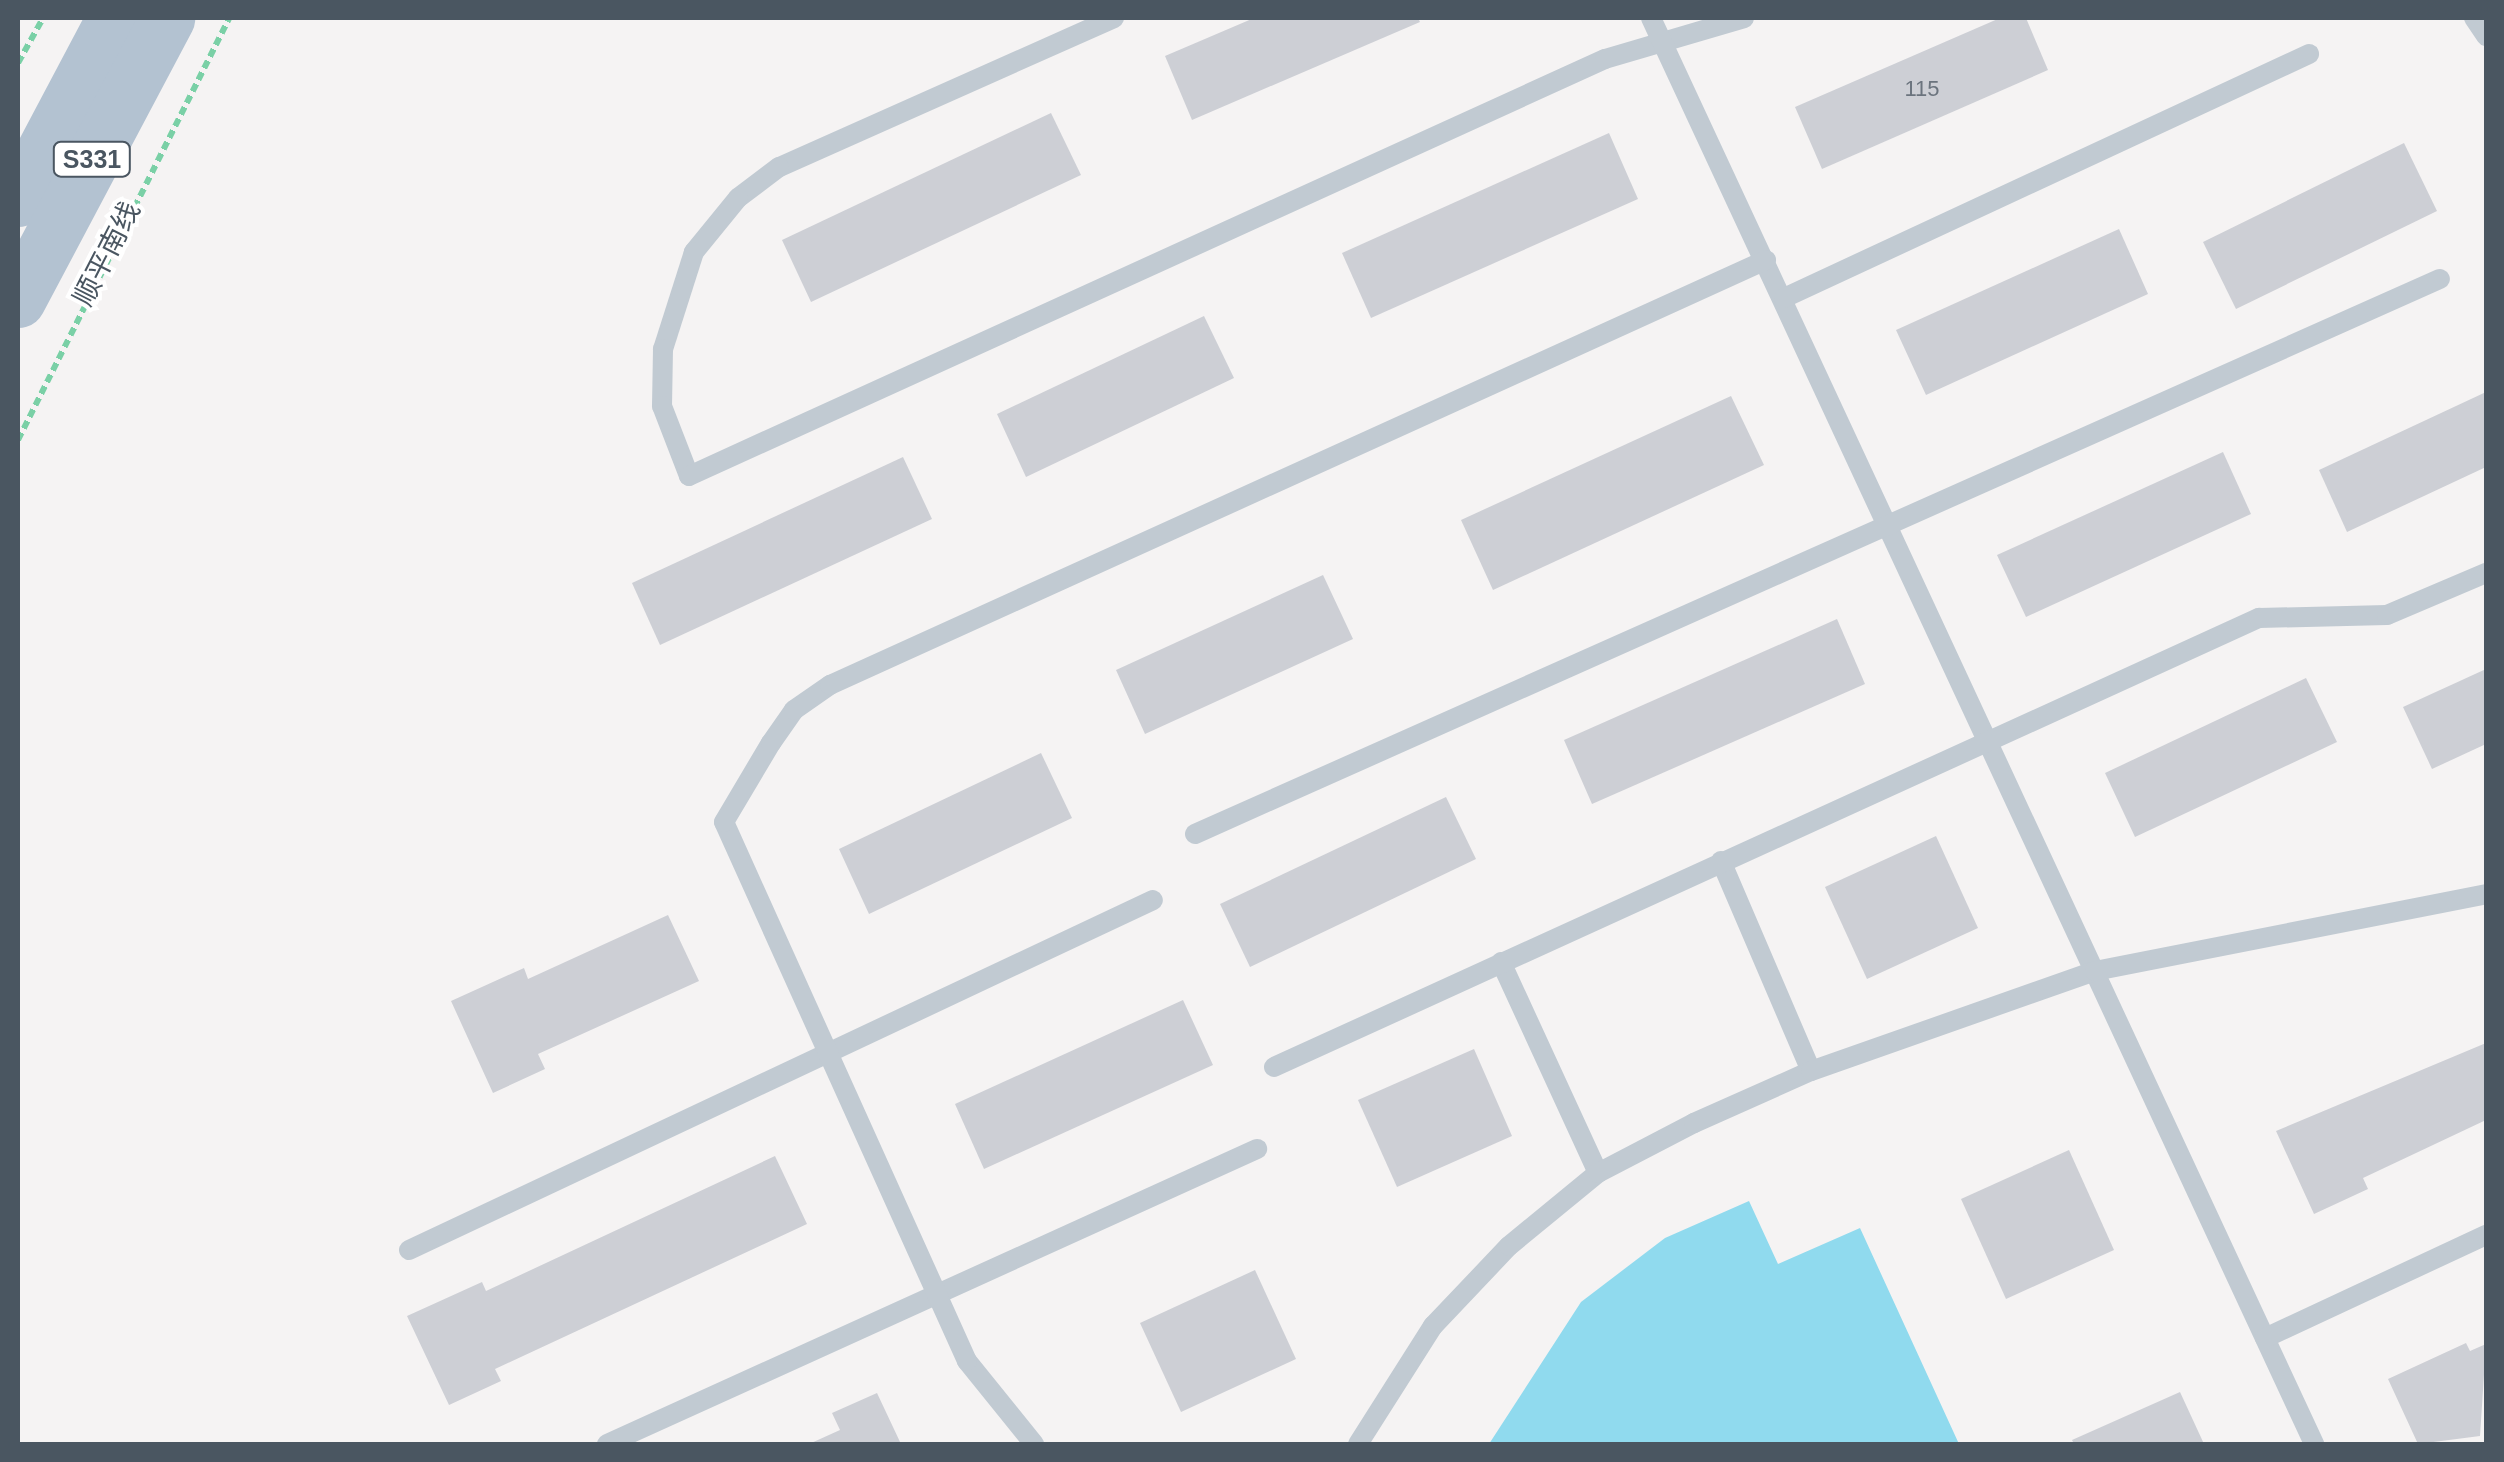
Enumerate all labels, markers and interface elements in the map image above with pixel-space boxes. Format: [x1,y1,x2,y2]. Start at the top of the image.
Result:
house number: 115 [1904,76,1940,102]
road number: S331 [52,139,132,179]
street label: 顺平南线 [67,196,147,312]

